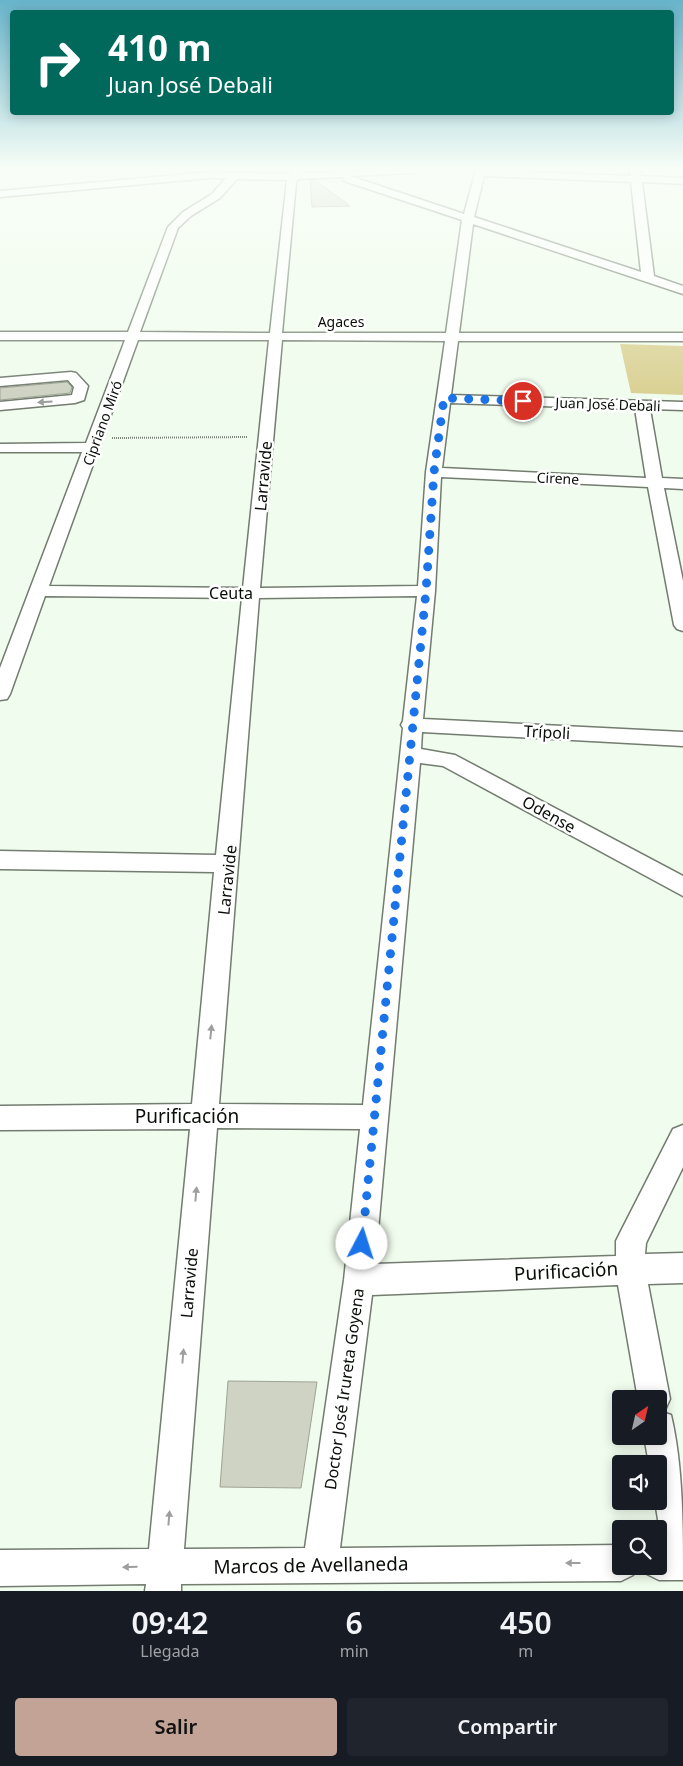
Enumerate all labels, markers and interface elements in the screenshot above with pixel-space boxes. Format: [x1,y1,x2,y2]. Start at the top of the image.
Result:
text: 410 m [108,24,211,71]
icon: right [25,30,90,95]
text: Juan José Debali [108,69,273,99]
street label: Agaces [318,312,365,331]
street label: Cipriano Miró [78,378,126,468]
pin [502,380,544,422]
icon: arrive [509,387,537,415]
street label: Juan José Debali [553,393,661,415]
one-way arrow [37,399,53,407]
street label: Larravide [249,440,277,512]
street label: Cirene [536,467,580,489]
street label: Ceuta [209,582,253,604]
street label: Trípoli [523,720,571,744]
street label: Odense [518,790,580,838]
street label: Larravide [212,844,242,916]
one-way arrow [207,1024,215,1040]
street label: Purificación [135,1103,239,1129]
one-way arrow [192,1186,200,1202]
position arrow [335,1217,387,1269]
street label: Larravide [175,1247,203,1319]
street label: Purificación [513,1255,619,1287]
street label: Doctor José Irureta Goyena [319,1287,369,1491]
one-way arrow [179,1347,187,1363]
north arrow [612,1390,668,1445]
map controls [612,1390,667,1575]
button: sound [612,1455,667,1510]
one-way arrow [165,1509,173,1525]
button: search [612,1520,667,1575]
street label: Marcos de Avellaneda [213,1550,409,1580]
one-way arrow [564,1559,580,1567]
one-way arrow [122,1563,138,1571]
text: 09:42 [131,1602,208,1643]
text: 6 [346,1602,363,1643]
text: 450 [500,1602,552,1643]
text: Llegada [140,1640,199,1662]
text: min [340,1640,369,1662]
text: m [518,1640,533,1662]
button: Salir [15,1698,337,1756]
button: Compartir [347,1698,668,1756]

